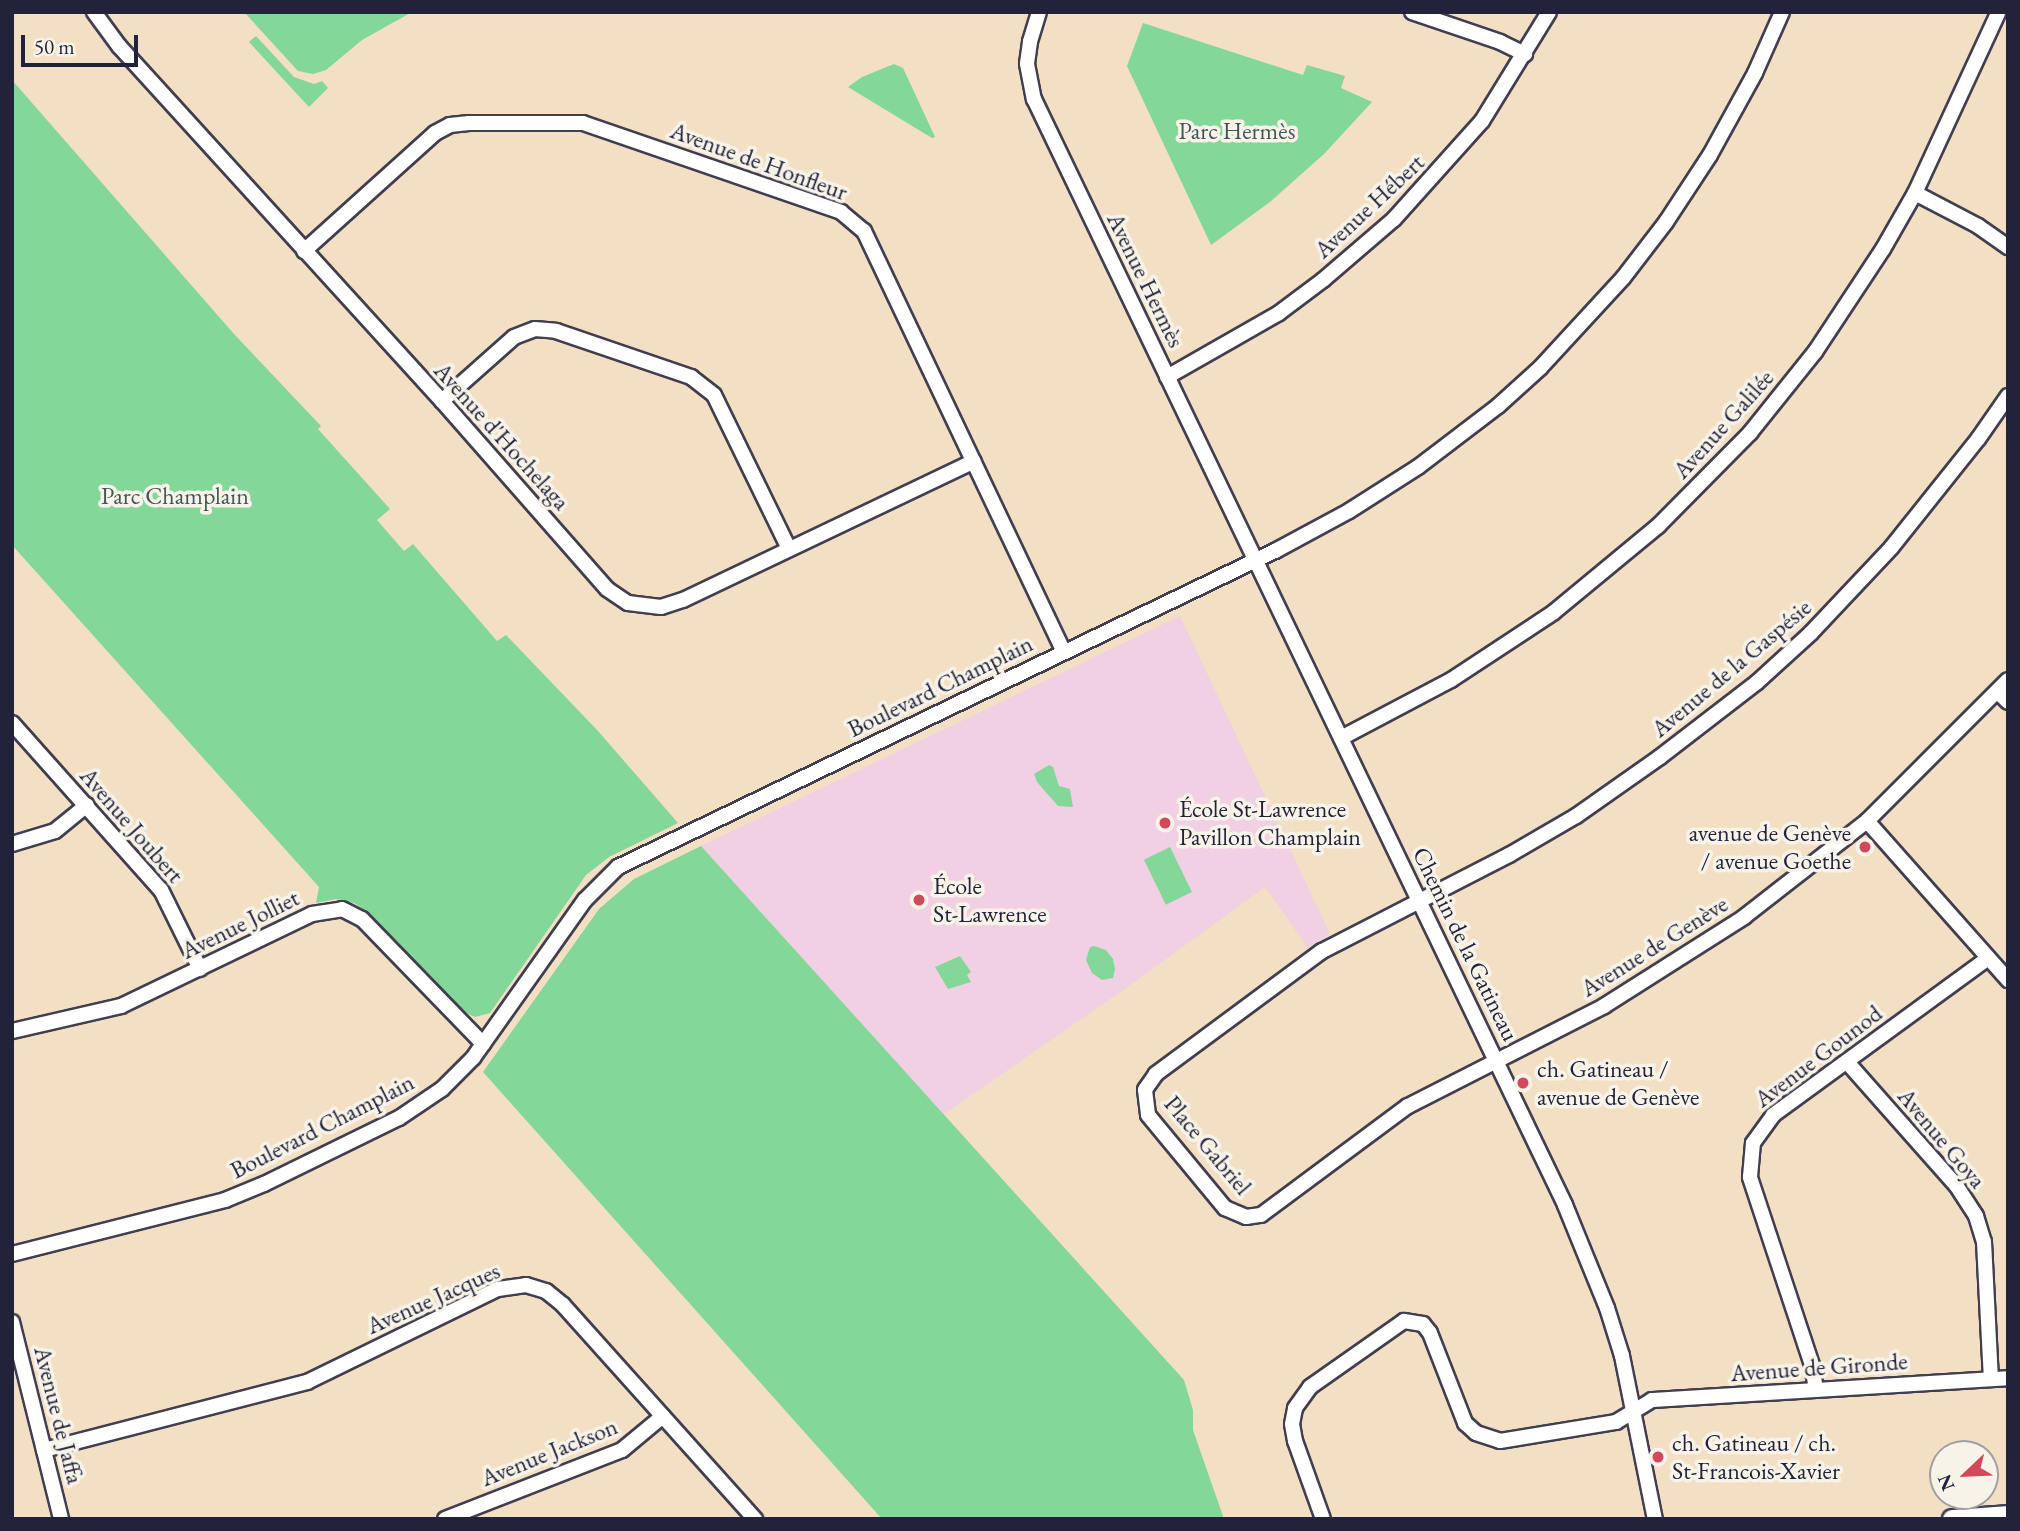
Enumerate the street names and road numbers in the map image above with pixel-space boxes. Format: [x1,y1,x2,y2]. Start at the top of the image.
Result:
street label: Avenue de Honfleur [667,116,851,206]
street label: Avenue Hébert [1308,148,1430,264]
street label: Avenue Hermès [1101,208,1191,352]
street label: Avenue d'Hochelaga [428,356,576,516]
street label: Avenue Galilée [1667,364,1779,484]
street label: Avenue de la Gaspésie [1645,593,1817,743]
street label: Boulevard Champlain [843,629,1037,743]
street label: Avenue Joubert [74,761,190,889]
street label: Chemin de la Gatineau [1407,842,1525,1046]
street label: Avenue Jolliet [176,883,304,965]
street label: Avenue de Genève [1575,889,1733,1003]
street label: Avenue Gounod [1748,999,1888,1113]
street label: Boulevard Champlain [225,1067,419,1185]
street label: Avenue Goya [1892,1082,1992,1194]
street label: Place Gabriel [1158,1090,1258,1200]
street label: Avenue Jacques [362,1256,504,1340]
street label: Avenue de Jaffa [28,1343,90,1487]
street label: Avenue de Gironde [1729,1346,1909,1388]
street label: Avenue Jackson [477,1412,621,1492]

